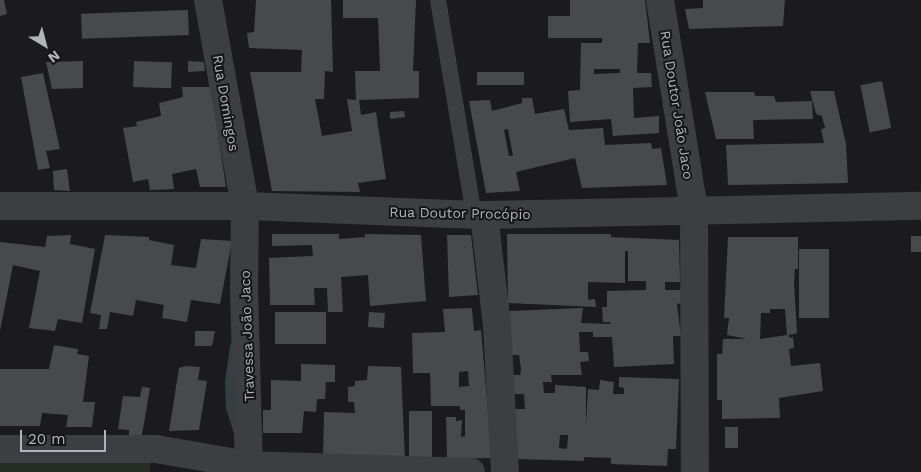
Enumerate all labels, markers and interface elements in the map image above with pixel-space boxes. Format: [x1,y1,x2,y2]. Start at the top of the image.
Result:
north arrow [20,20,70,70]
street label: Rua Doutor João Jaco [657,29,697,181]
text: N [45,47,63,66]
street label: Rua Domingos [209,53,243,153]
street label: Rua Doutor Procópio [389,203,531,223]
street label: Travessa João Jaco [236,269,258,403]
scale bar [22,420,109,452]
text: 20 m [28,430,66,448]

